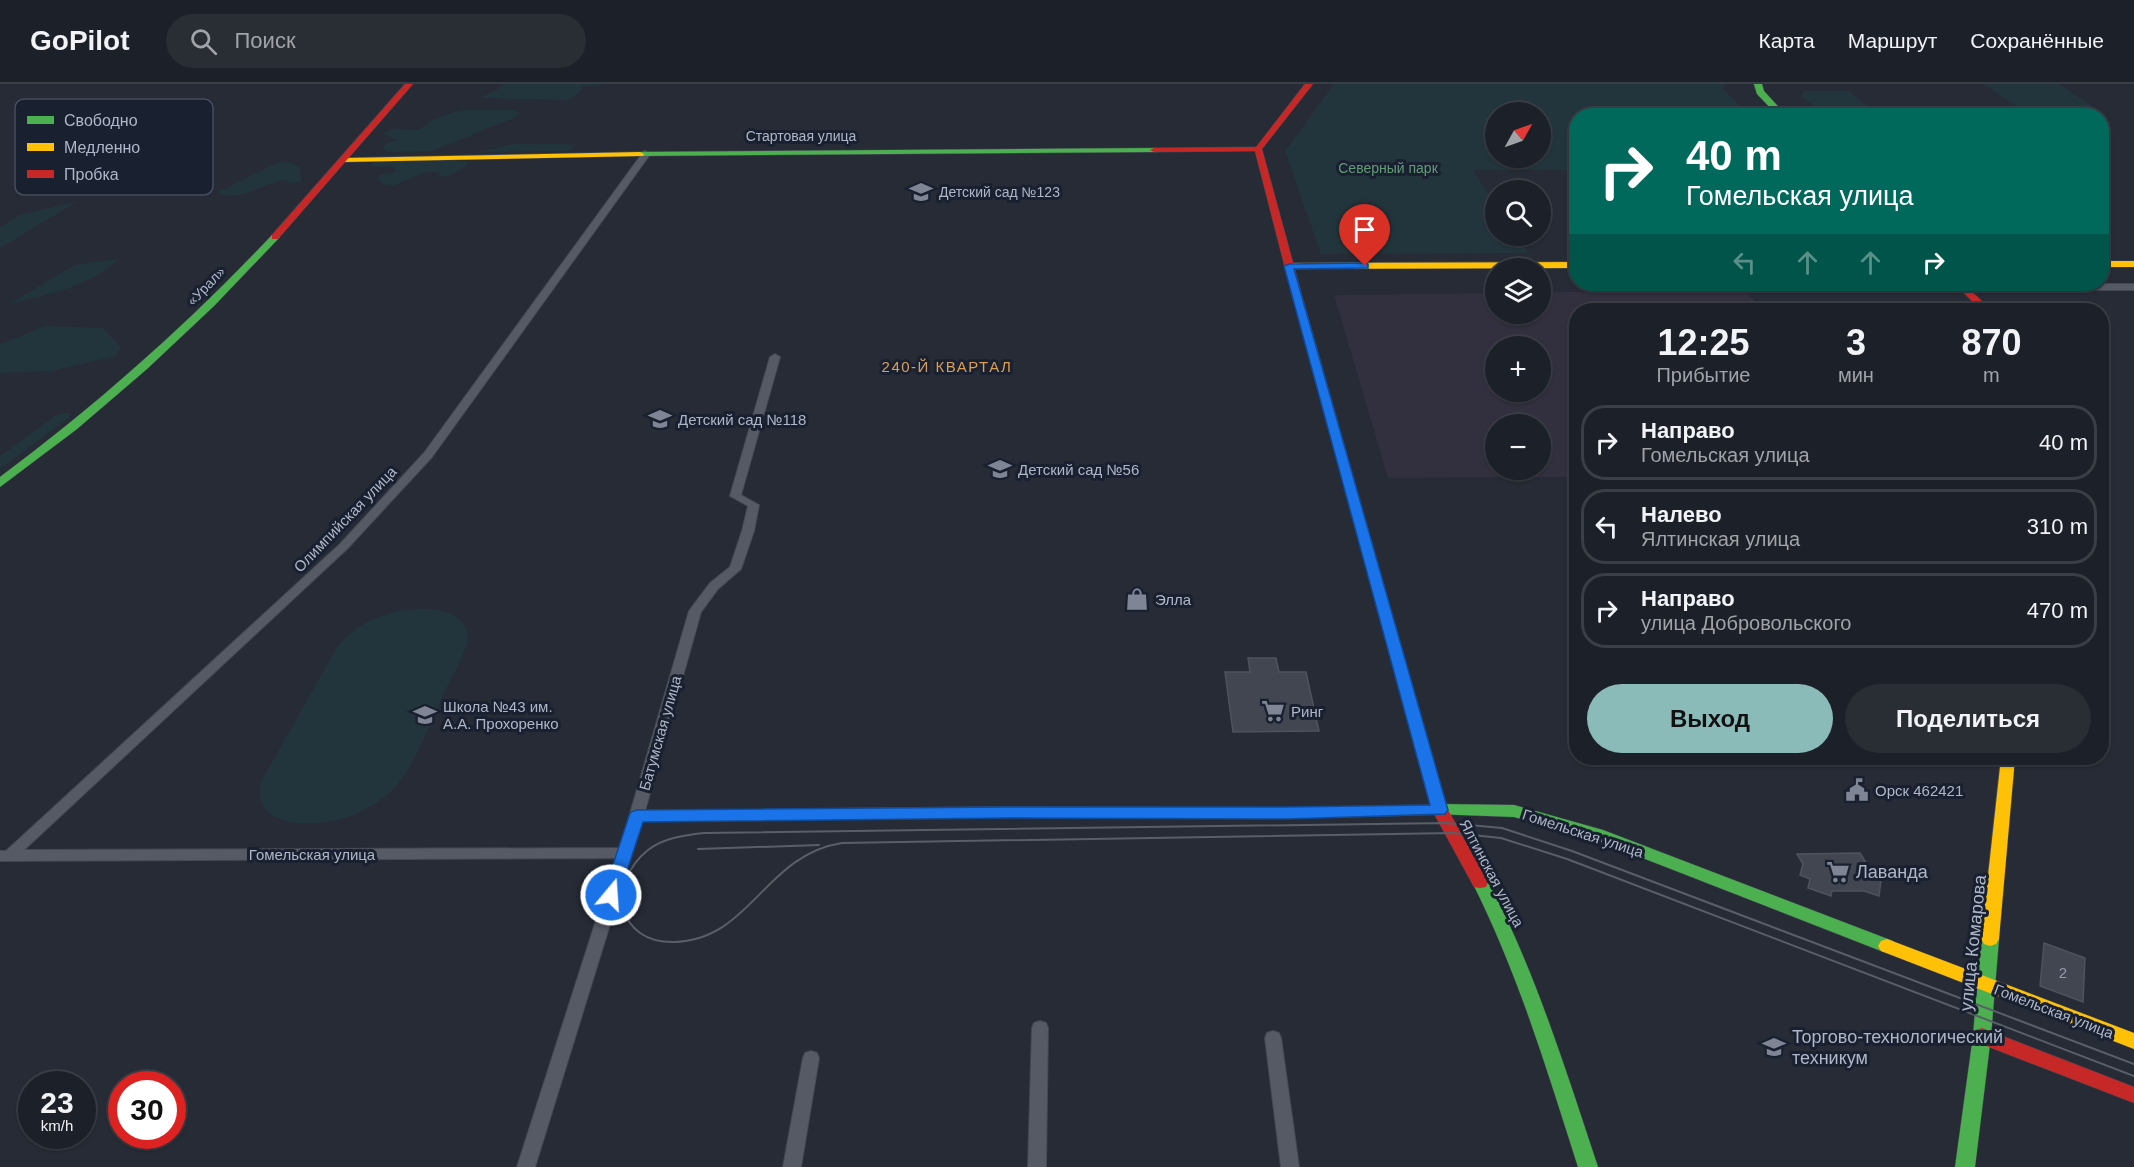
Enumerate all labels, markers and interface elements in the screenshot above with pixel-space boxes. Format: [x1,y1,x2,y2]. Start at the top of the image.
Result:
search box [166,14,586,68]
text: GoPilot [30,25,130,56]
icon: search [187,25,220,58]
text: Поиск [235,28,296,53]
text: Карта [1759,29,1815,52]
text: Маршрут [1848,29,1937,52]
text: Сохранённые [1970,29,2104,52]
legend [15,99,213,195]
north arrow [1485,102,1551,168]
map controls [1485,102,1551,480]
text: Свободно [64,112,138,129]
street label: Стартовая улица [746,128,857,144]
icon: right [1587,132,1665,210]
text: 40 m [1686,132,1782,179]
text: Медленно [64,139,140,156]
park label: Северный парк [1338,160,1439,176]
text: Пробка [64,166,119,183]
school or university icon: Детский сад №123 [908,179,934,205]
button: search [1485,180,1551,246]
text: Гомельская улица [1686,181,1914,211]
place label: Детский сад №123 [939,184,1060,200]
pin [1339,204,1390,266]
icon: arrive [1348,213,1381,246]
icon: left [1728,246,1761,279]
icon: ahead [1791,246,1824,279]
icon: ahead [1854,246,1887,279]
icon: right [1917,246,1950,279]
button: layers [1485,258,1551,324]
street label: «Урал» [184,263,228,309]
text: 12:25 [1657,322,1750,363]
text: 3 [1846,322,1866,363]
text: 870 [1961,322,2021,363]
button: + [1485,336,1551,402]
district label: 240-Й КВАРТАЛ [882,358,1012,375]
text: Прибытие [1656,364,1750,386]
text: мин [1838,364,1874,386]
text: m [1983,364,2000,386]
school or university icon: Детский сад №118 [647,406,673,432]
place label: Детский сад №118 [678,411,806,428]
button: − [1485,414,1551,480]
text: Направо [1641,418,1735,443]
icon: right [1590,426,1623,459]
text: 40 m [2039,430,2088,455]
text: Гомельская улица [1641,444,1810,466]
school or university icon: Детский сад №56 [987,456,1013,482]
place label: Детский сад №56 [1018,461,1139,478]
street label: Олимпийская улица [290,462,400,575]
text: Налево [1641,502,1722,527]
icon: left [1590,510,1623,543]
text: 310 m [2027,514,2088,539]
text: Ялтинская улица [1641,528,1800,550]
shop icon: Элла [1124,586,1150,612]
text: Направо [1641,586,1735,611]
place label: Элла [1155,591,1192,608]
icon: right [1590,594,1623,627]
text: 470 m [2027,598,2088,623]
text: улица Добровольского [1641,612,1851,634]
street label: Батумская улица [635,673,685,792]
button: Выход [1587,684,1833,753]
button: Поделиться [1845,684,2091,753]
place label: Школа №43 им. А.А. Прохоренко [443,698,559,732]
supermarket icon: Ринг [1260,698,1286,724]
school or university icon: Школа №43 им. А.А. Прохоренко [412,702,438,728]
place label: Ринг [1291,703,1324,720]
public building icon: Орск 462421 [1844,777,1870,803]
place label: Орск 462421 [1875,782,1963,799]
street label: Гомельская улица [1520,805,1646,861]
street label: Ялтинская улица [1456,816,1528,930]
street label: Гомельская улица [249,846,376,863]
supermarket icon: Лаванда [1825,859,1851,885]
place label: Лаванда [1856,862,1929,882]
position arrow [579,863,643,927]
street label: улица Комарова [1956,873,1990,1012]
house number: 2 [2059,964,2067,981]
street label: Гомельская улица [1992,980,2117,1042]
place label: Торгово-технологический техникум [1792,1027,2003,1068]
school or university icon: Торгово-технологический техникум [1761,1034,1787,1060]
speed limit sign: 30 [108,1071,186,1149]
text: 23 [40,1086,74,1119]
text: km/h [41,1117,73,1134]

